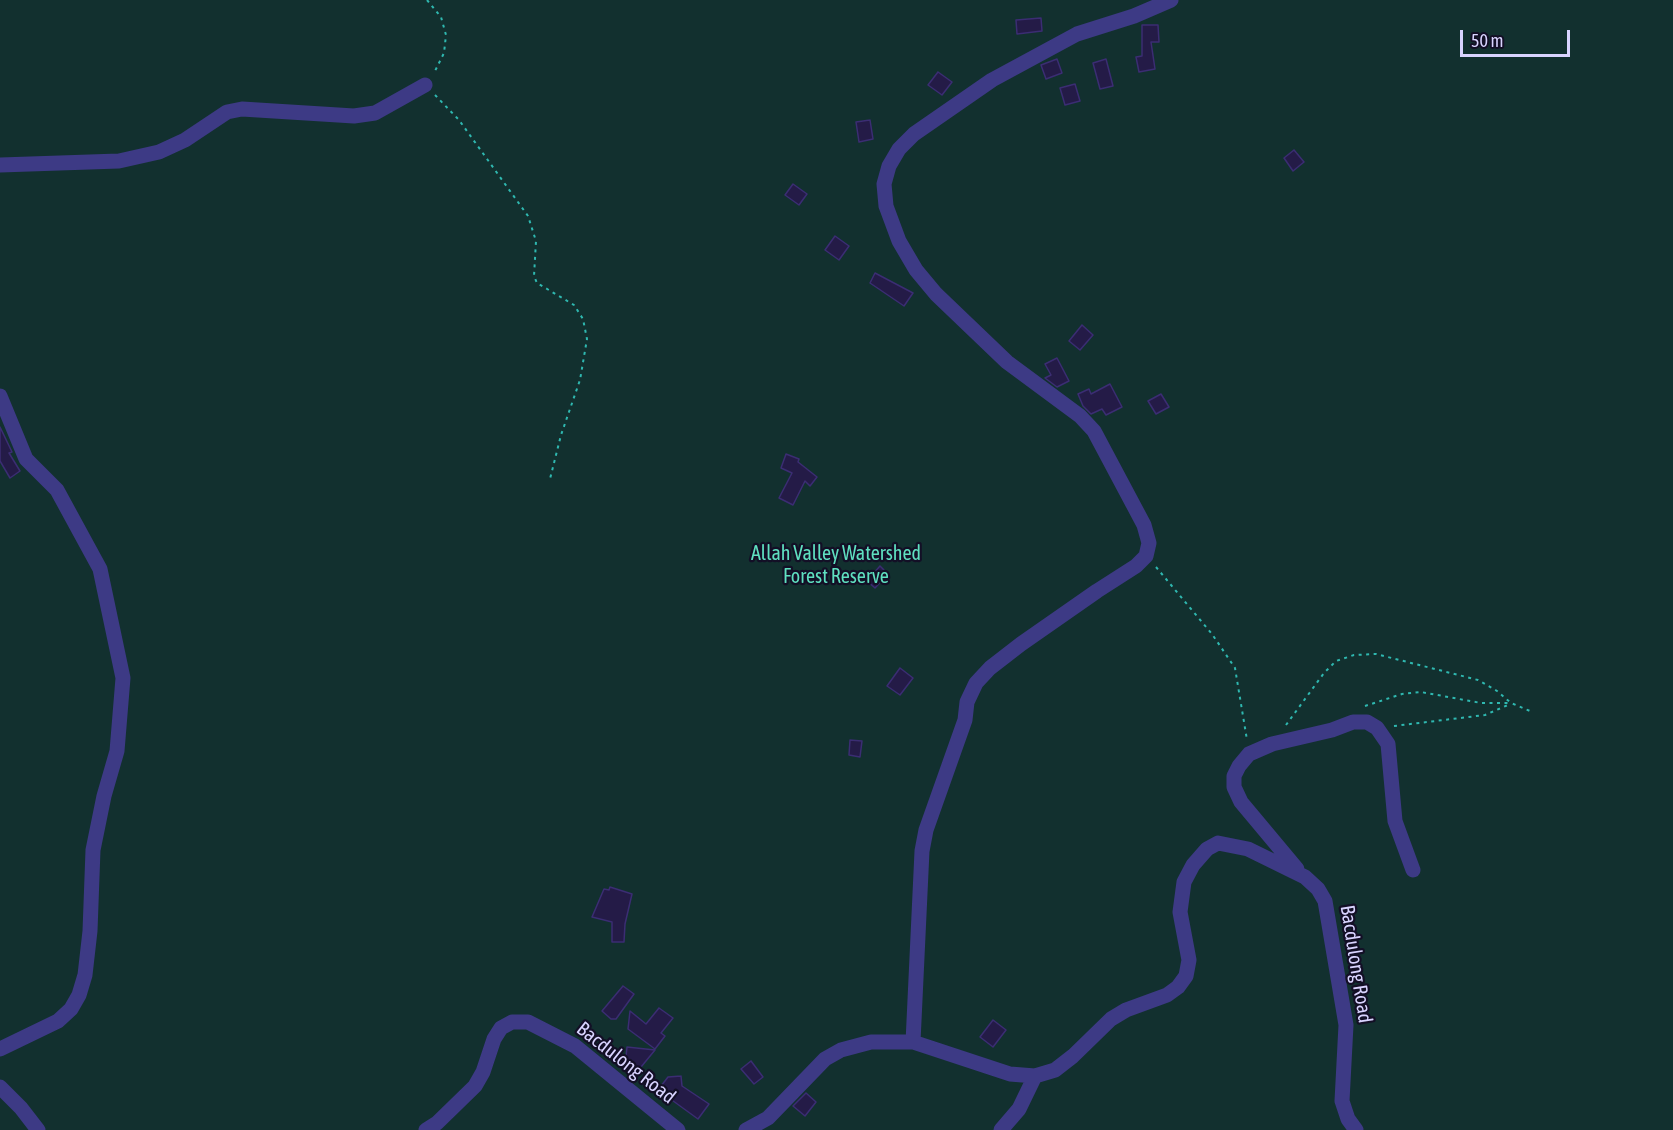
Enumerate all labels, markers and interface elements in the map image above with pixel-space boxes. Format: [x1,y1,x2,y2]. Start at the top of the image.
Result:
scale bar [1463,18,1572,56]
text: 50 m [1471,30,1503,51]
park label: Allah Valley Watershed Forest Reserve [751,542,921,589]
street label: Bacdulong Road [1335,903,1377,1025]
street label: Bacdulong Road [572,1017,680,1109]

